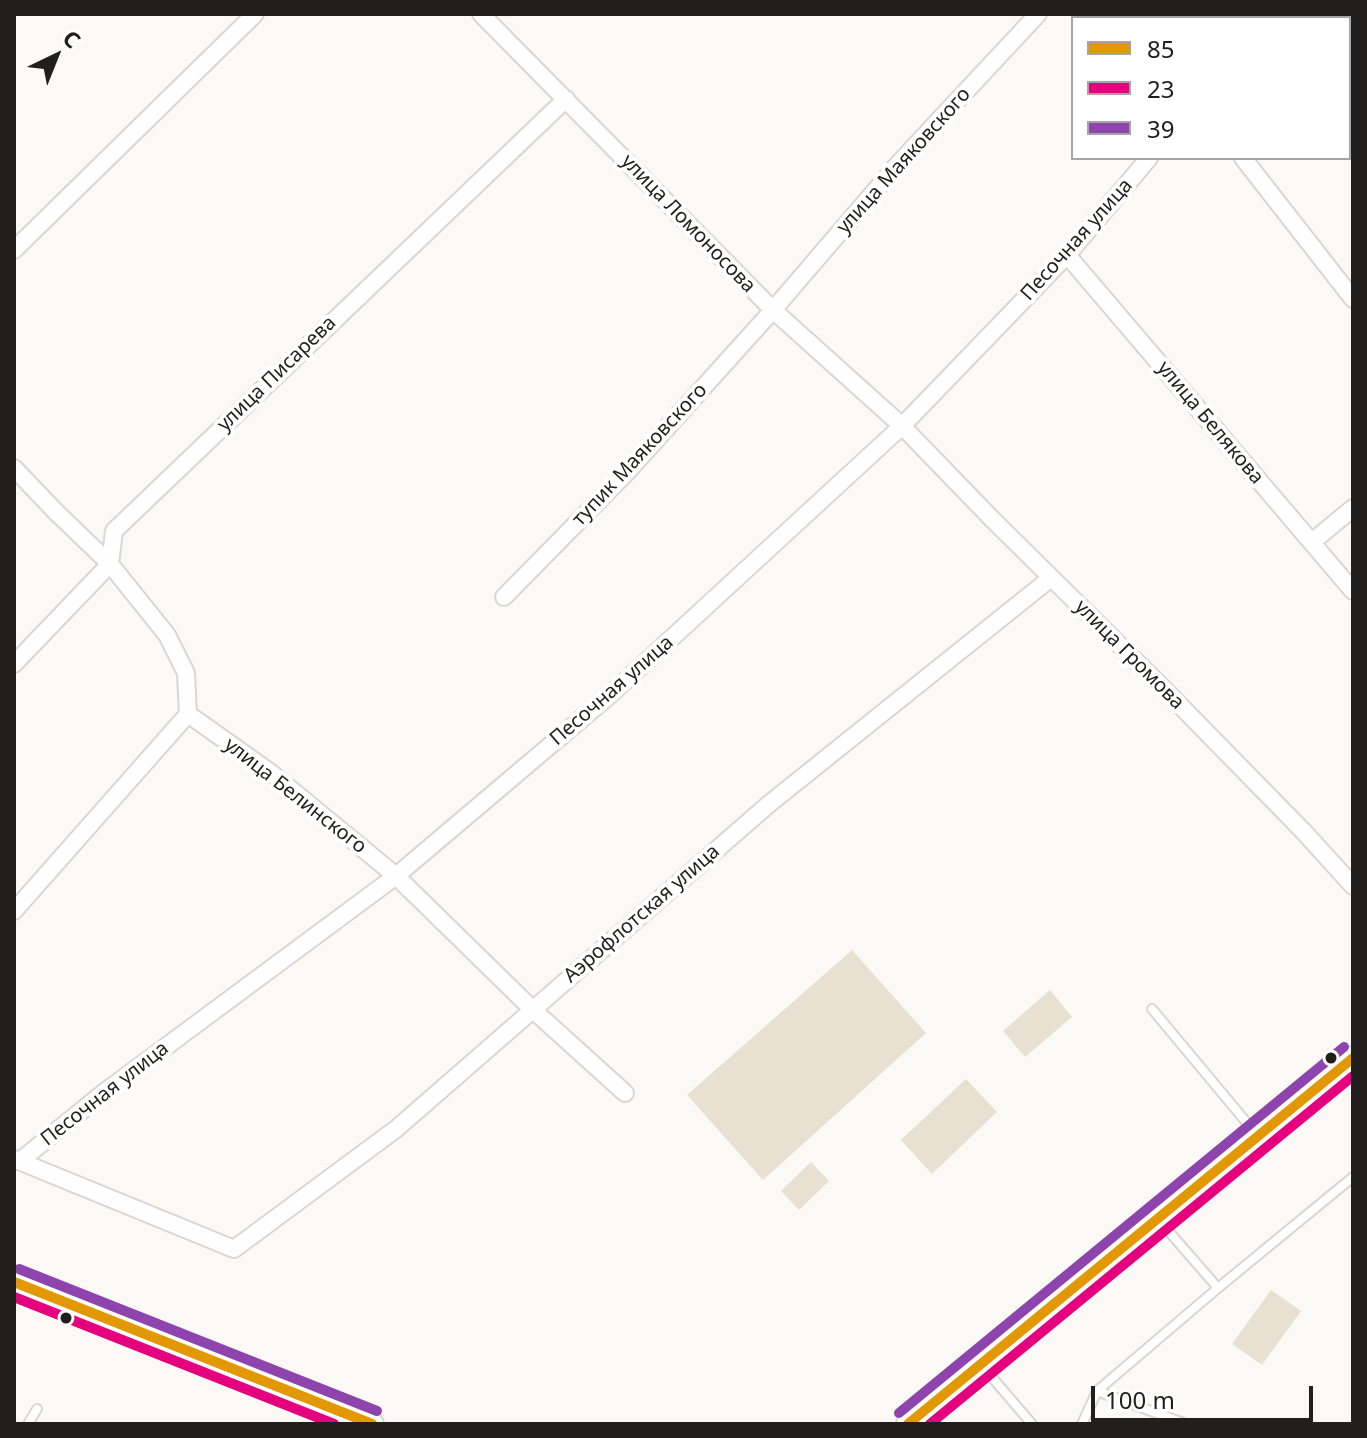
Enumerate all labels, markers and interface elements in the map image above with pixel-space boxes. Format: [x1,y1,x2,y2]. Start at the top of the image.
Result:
north arrow [16,16,96,96]
legend [1071,16,1351,160]
text: С [57,23,88,54]
text: 85 [1147,32,1174,65]
text: 23 [1147,72,1174,105]
street label: улица Маяковского [832,83,976,239]
text: 39 [1147,112,1174,145]
street label: улица Ломоносова [616,150,760,298]
street label: Песочная улица [1016,174,1138,306]
street label: улица Писарева [213,311,341,437]
street label: улица Белякова [1152,357,1268,489]
street label: тупик Маяковского [568,379,712,531]
street label: улица Громова [1069,595,1189,715]
street label: Песочная улица [545,631,679,751]
street label: улица Белинского [219,733,371,859]
street label: Аэрофлотская улица [559,840,725,988]
street label: Песочная улица [36,1037,174,1151]
unlabelled marker [1323,1050,1339,1066]
unlabelled marker [58,1310,74,1326]
scale bar [1095,1370,1317,1420]
text: 100 m [1105,1383,1175,1416]

